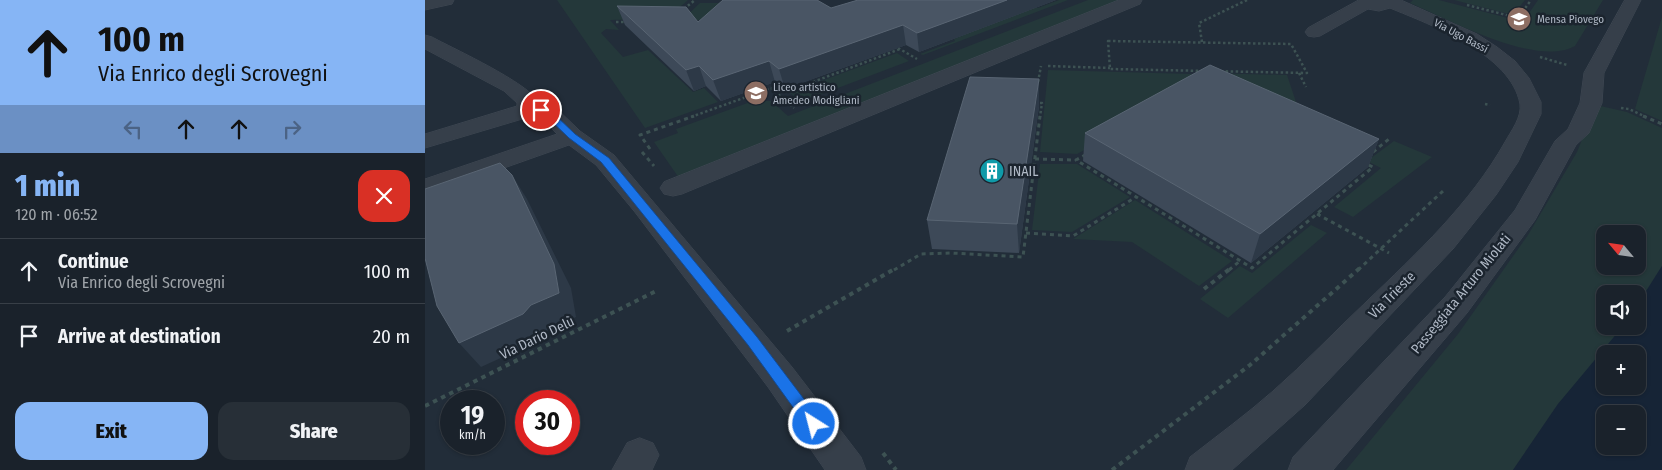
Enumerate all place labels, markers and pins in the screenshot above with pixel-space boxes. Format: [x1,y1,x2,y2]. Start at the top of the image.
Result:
school or university icon: Mensa Piovego [1506,6,1532,32]
place label: Mensa Piovego [1537,13,1604,26]
school or university icon: Liceo artistico Amedeo Modigliani [743,80,769,106]
place label: Liceo artistico Amedeo Modigliani [773,81,860,107]
pin [520,89,562,131]
building icon: INAIL [979,158,1005,184]
place label: INAIL [1009,163,1038,180]

